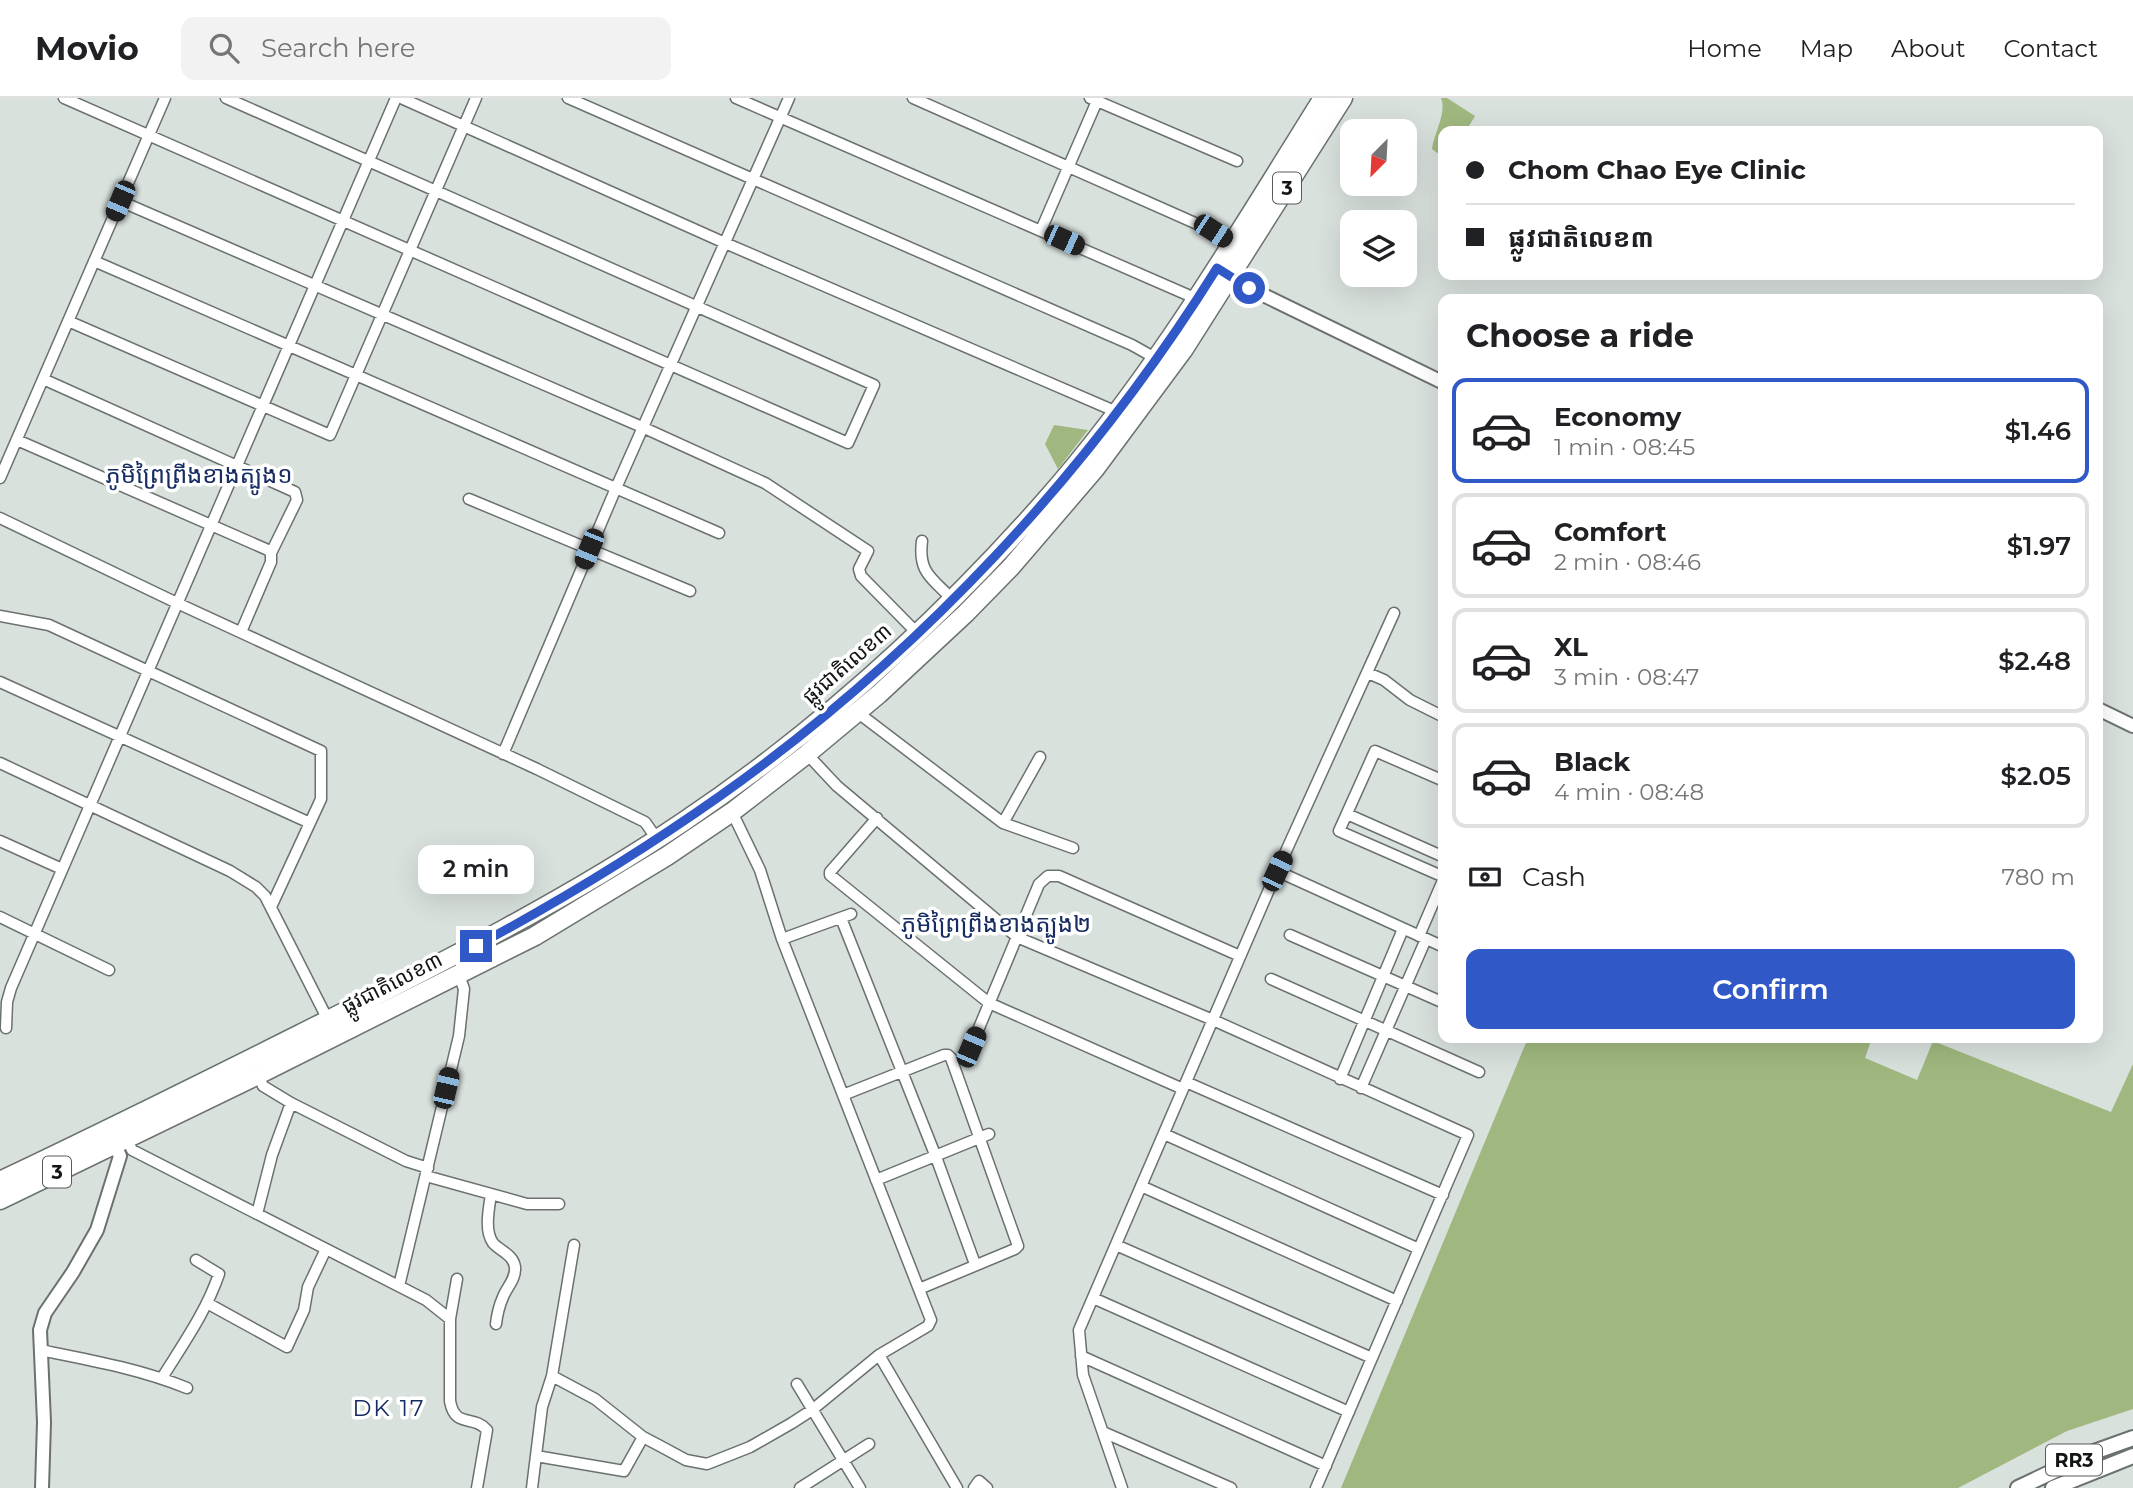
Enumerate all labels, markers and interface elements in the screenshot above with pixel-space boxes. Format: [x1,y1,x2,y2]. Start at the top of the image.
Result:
search box [181,17,671,80]
text: Movio [35,28,139,68]
icon: search [205,29,243,67]
text: Search here [261,32,416,64]
text: Home [1687,34,1762,63]
text: Map [1800,34,1853,63]
text: About [1891,34,1965,63]
text: Contact [2003,34,2098,63]
north arrow [1340,119,1418,196]
map controls [1340,119,1417,287]
text: Chom Chao Eye Clinic [1508,154,1806,186]
road number: 3 [1273,172,1301,204]
car [103,178,138,224]
button: layers [1340,210,1417,287]
car [1190,211,1237,251]
car [1041,222,1088,258]
text: ផ្លូវជាតិលេខ៣ [1508,222,1654,254]
route start [1233,272,1265,304]
text: Choose a ride [1466,316,1694,355]
icon: car [1470,399,1533,462]
text: Economy [1554,401,1681,433]
text: $1.46 [2005,415,2071,447]
text: 1 min · 08:45 [1554,433,1695,461]
district label: ភូមិព្រៃព្រីងខាងត្បូង១ [105,460,293,496]
icon: car [1470,514,1533,577]
text: Comfort [1554,516,1666,548]
car [572,526,607,572]
text: $1.97 [2007,530,2071,562]
text: 2 min · 08:46 [1554,548,1701,576]
street label: ផ្លូវជាតិលេខ៣ [797,618,901,715]
icon: car [1470,629,1533,692]
text: XL [1554,631,1588,663]
text: $2.48 [1998,645,2071,677]
text: 3 min · 08:47 [1554,663,1699,691]
icon: car [1470,744,1533,807]
text: Black [1554,746,1630,778]
text: $2.05 [2001,760,2071,792]
text: 4 min · 08:48 [1554,778,1704,806]
callout: 2 min [418,844,534,894]
car [1259,848,1296,894]
text: 2 min [443,855,509,883]
icon: cash [1466,858,1504,896]
text: Cash [1522,861,1586,893]
text: 780 m [2002,863,2075,891]
district label: ភូមិព្រៃព្រីងខាងត្បូង២ [901,909,1091,945]
route end [460,930,492,962]
street label: ផ្លូវជាតិលេខ៣ [337,946,450,1025]
button: Confirm [1466,949,2075,1029]
car [954,1024,989,1070]
car [432,1065,461,1111]
road number: 3 [43,1156,71,1188]
district label: DK 17 [352,1394,426,1422]
road number: RR3 [2046,1444,2102,1476]

